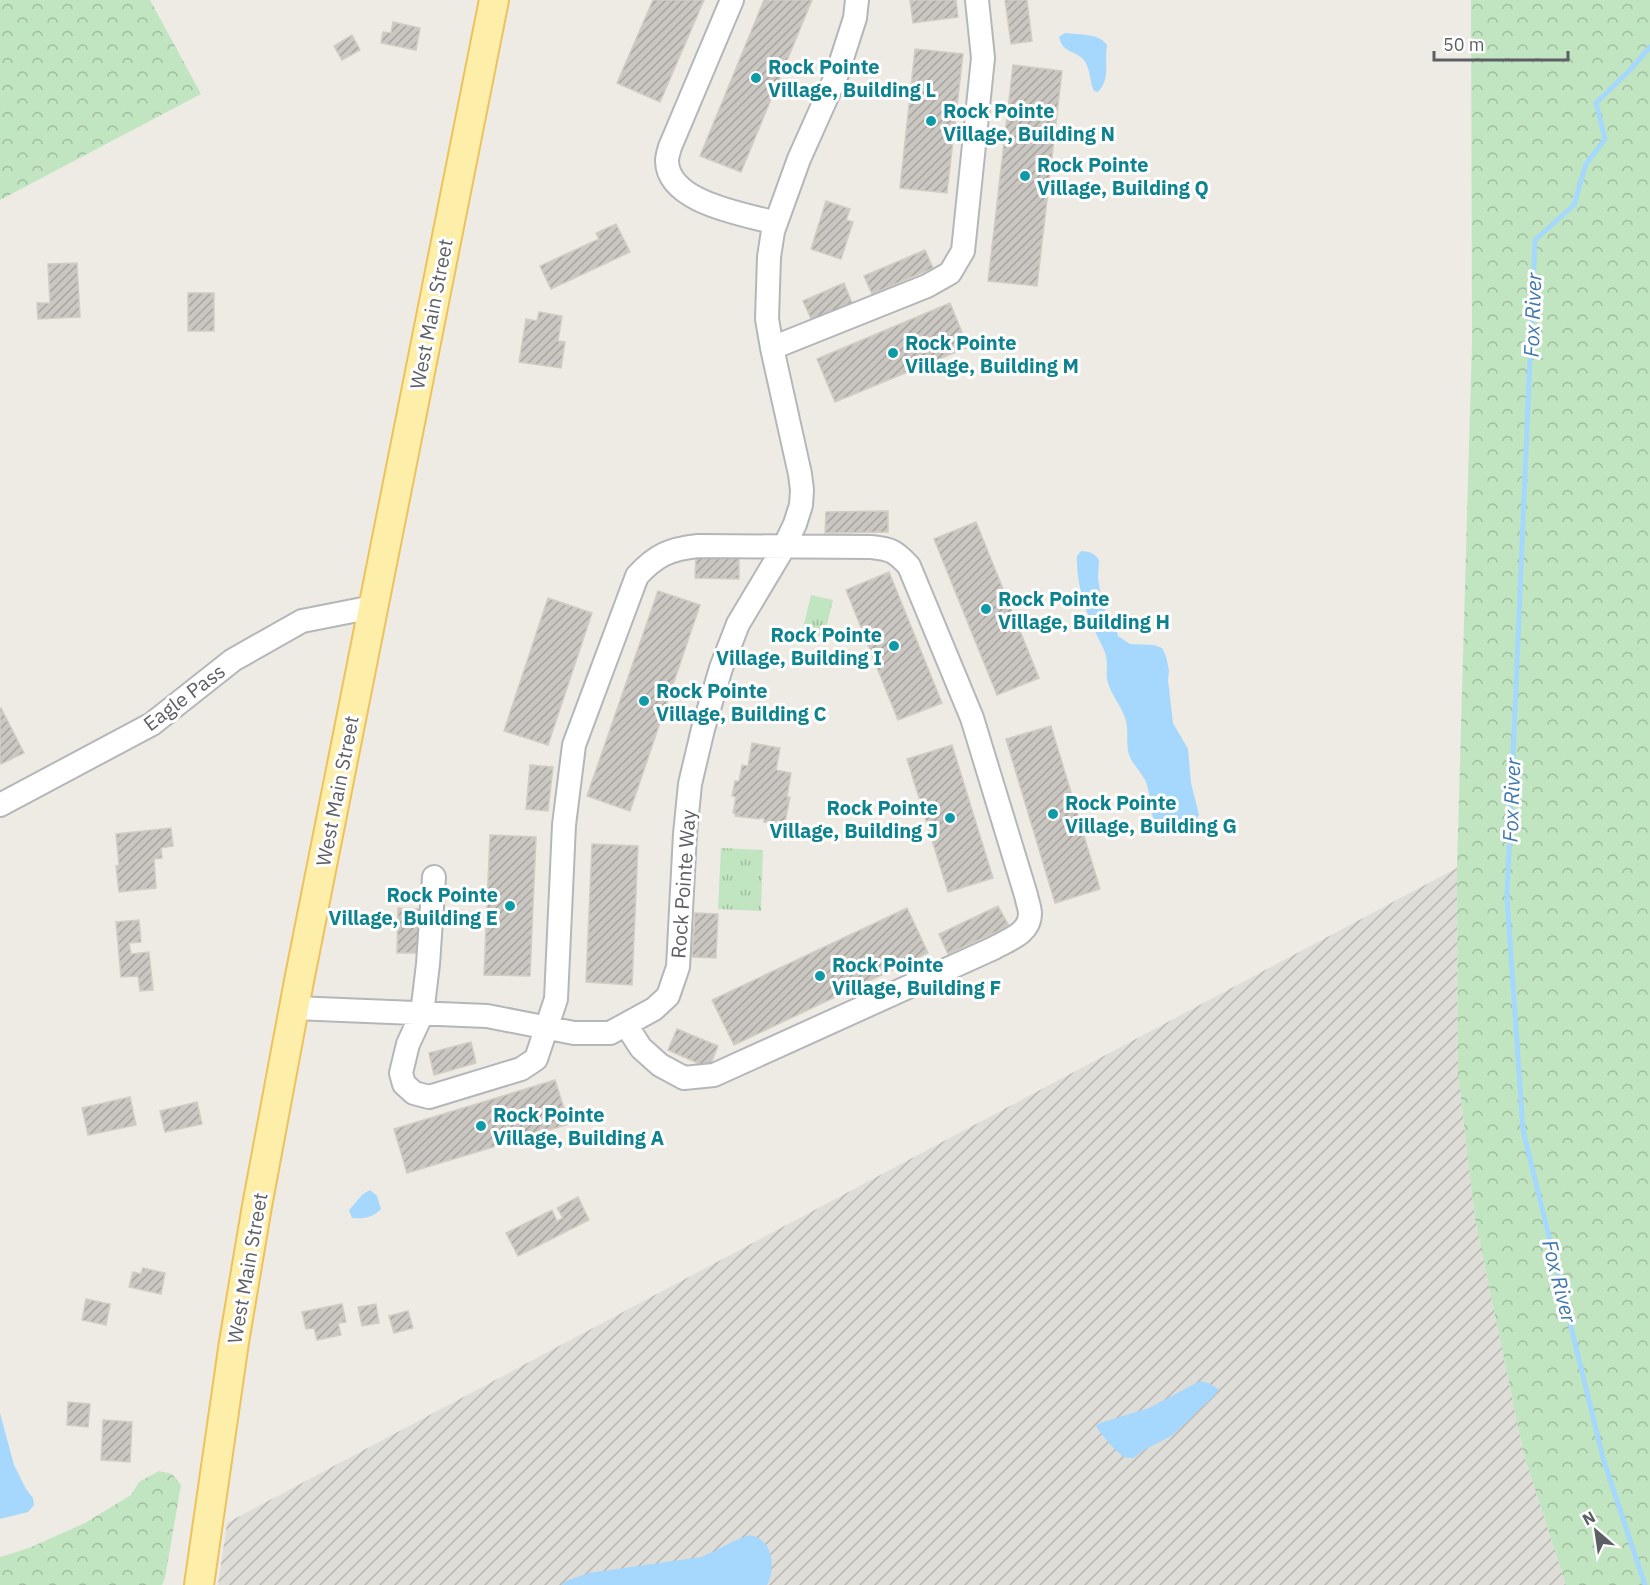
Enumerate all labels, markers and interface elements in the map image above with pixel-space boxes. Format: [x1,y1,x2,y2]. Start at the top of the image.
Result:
scale bar [1434,24,1568,62]
text: 50 m [1443,33,1485,56]
place label: Rock Pointe Village, Building L [768,53,936,103]
marker: Rock Pointe Village, Building L [749,71,763,85]
place label: Rock Pointe Village, Building N [943,97,1115,147]
marker: Rock Pointe Village, Building N [924,114,938,128]
place label: Rock Pointe Village, Building Q [1037,151,1209,201]
marker: Rock Pointe Village, Building Q [1018,169,1032,183]
street label: West Main Street [403,236,459,392]
water label: Fox River [1517,271,1548,358]
place label: Rock Pointe Village, Building M [905,329,1079,379]
marker: Rock Pointe Village, Building M [886,346,900,360]
place label: Rock Pointe Village, Building H [998,585,1170,635]
marker: Rock Pointe Village, Building H [979,602,993,616]
place label: Rock Pointe Village, Building I [716,621,882,671]
marker: Rock Pointe Village, Building I [887,639,901,653]
street label: Eagle Pass [138,657,230,737]
place label: Rock Pointe Village, Building C [656,677,826,727]
marker: Rock Pointe Village, Building C [637,694,651,708]
street label: West Main Street [309,713,365,869]
water label: Fox River [1496,756,1527,843]
place label: Rock Pointe Village, Building G [1065,789,1237,839]
place label: Rock Pointe Village, Building J [769,794,938,844]
marker: Rock Pointe Village, Building G [1046,807,1060,821]
street label: Rock Pointe Way [664,809,702,959]
marker: Rock Pointe Village, Building J [943,811,957,825]
place label: Rock Pointe Village, Building E [328,881,498,931]
marker: Rock Pointe Village, Building E [503,899,517,913]
place label: Rock Pointe Village, Building F [832,951,1001,1001]
marker: Rock Pointe Village, Building F [813,969,827,983]
place label: Rock Pointe Village, Building A [493,1101,664,1151]
marker: Rock Pointe Village, Building A [474,1119,488,1133]
street label: West Main Street [220,1190,274,1346]
water label: Fox River [1536,1237,1584,1327]
north arrow [1566,1501,1626,1561]
text: N [1579,1506,1599,1529]

